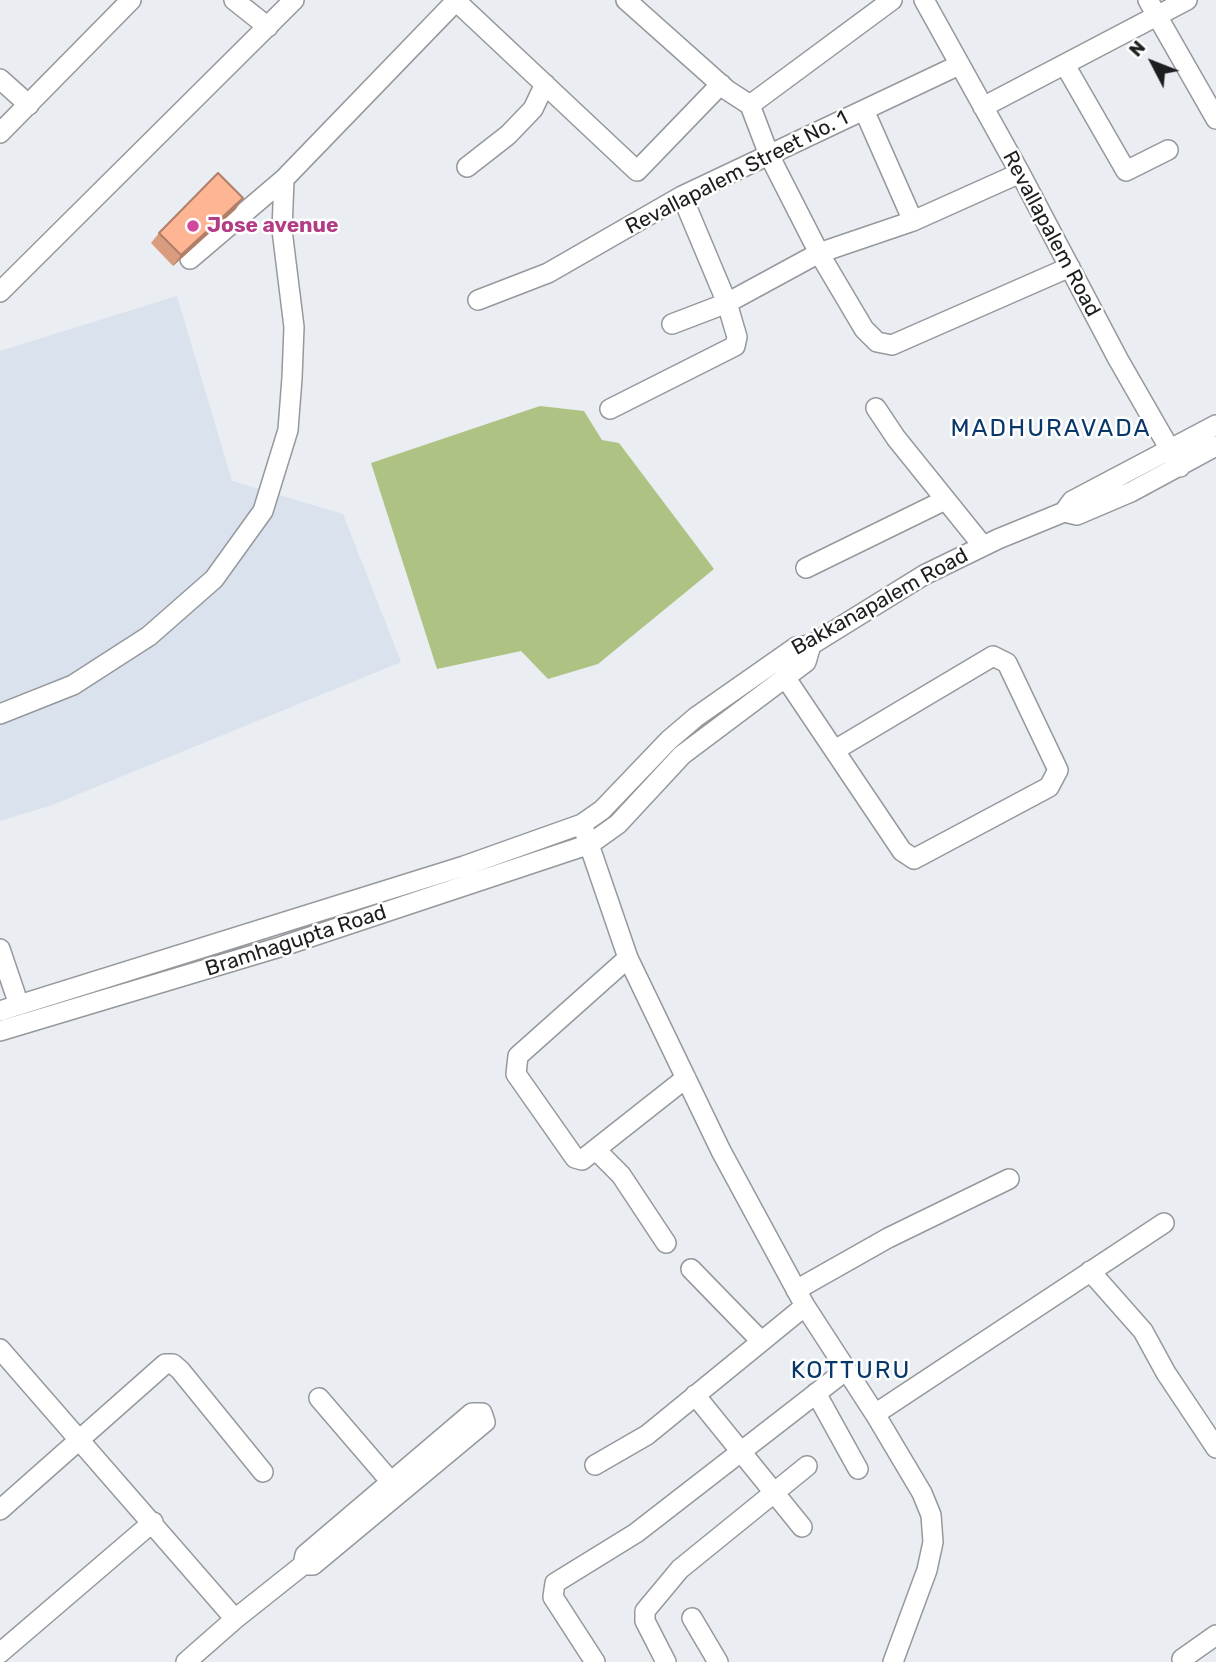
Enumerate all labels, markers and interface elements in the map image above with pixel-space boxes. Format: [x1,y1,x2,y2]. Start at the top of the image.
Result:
north arrow [1118,28,1188,98]
text: N [1124,36,1150,61]
street label: Revallapalem Street No. 1 [622,106,852,240]
street label: Revallapalem Road [997,147,1105,321]
place label: Jose avenue [207,213,339,239]
marker: Jose avenue [185,218,201,234]
district label: MADHURAVADA [952,415,1150,443]
street label: Bakkanapalem Road [788,543,972,661]
street label: Bramhagupta Road [202,900,390,982]
district label: KOTTURU [792,1357,910,1385]

